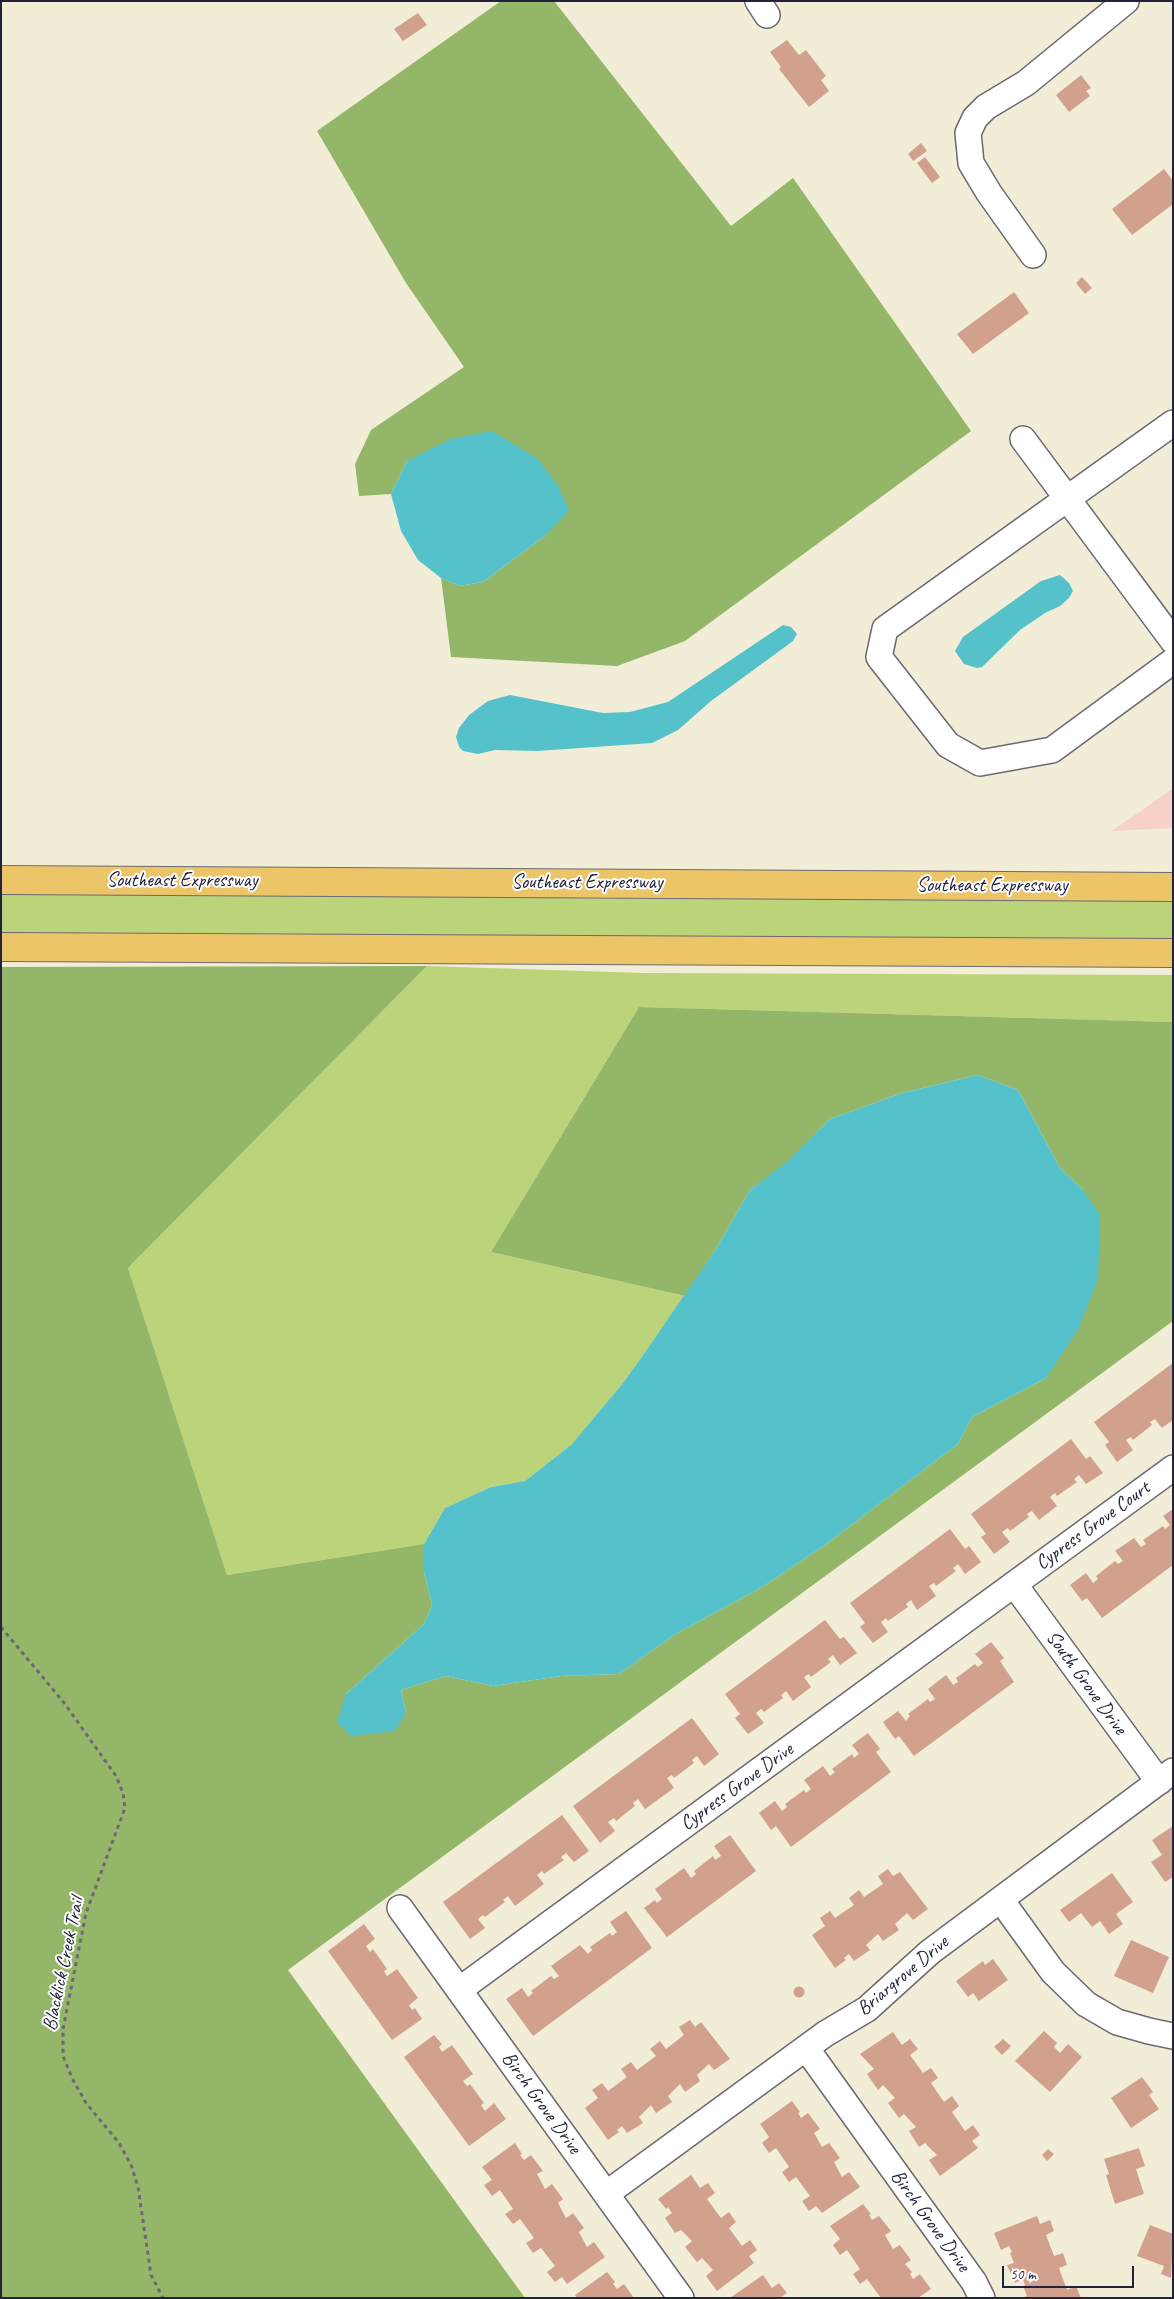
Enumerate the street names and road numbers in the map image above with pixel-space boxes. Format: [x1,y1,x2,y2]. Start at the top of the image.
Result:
street label: Southeast Expressway [107,869,257,893]
street label: Southeast Expressway [512,871,662,895]
street label: Southeast Expressway [917,874,1067,898]
street label: Cypress Grove Court [1031,1476,1155,1576]
street label: South Grove Drive [1040,1626,1132,1740]
street label: Cypress Grove Drive [676,1738,798,1836]
street label: Blacklick Creek Trail [38,1895,90,2033]
street label: Briargrove Drive [852,1931,954,2021]
street label: Birch Grove Drive [496,2047,586,2159]
street label: Birch Grove Drive [885,2165,975,2277]

